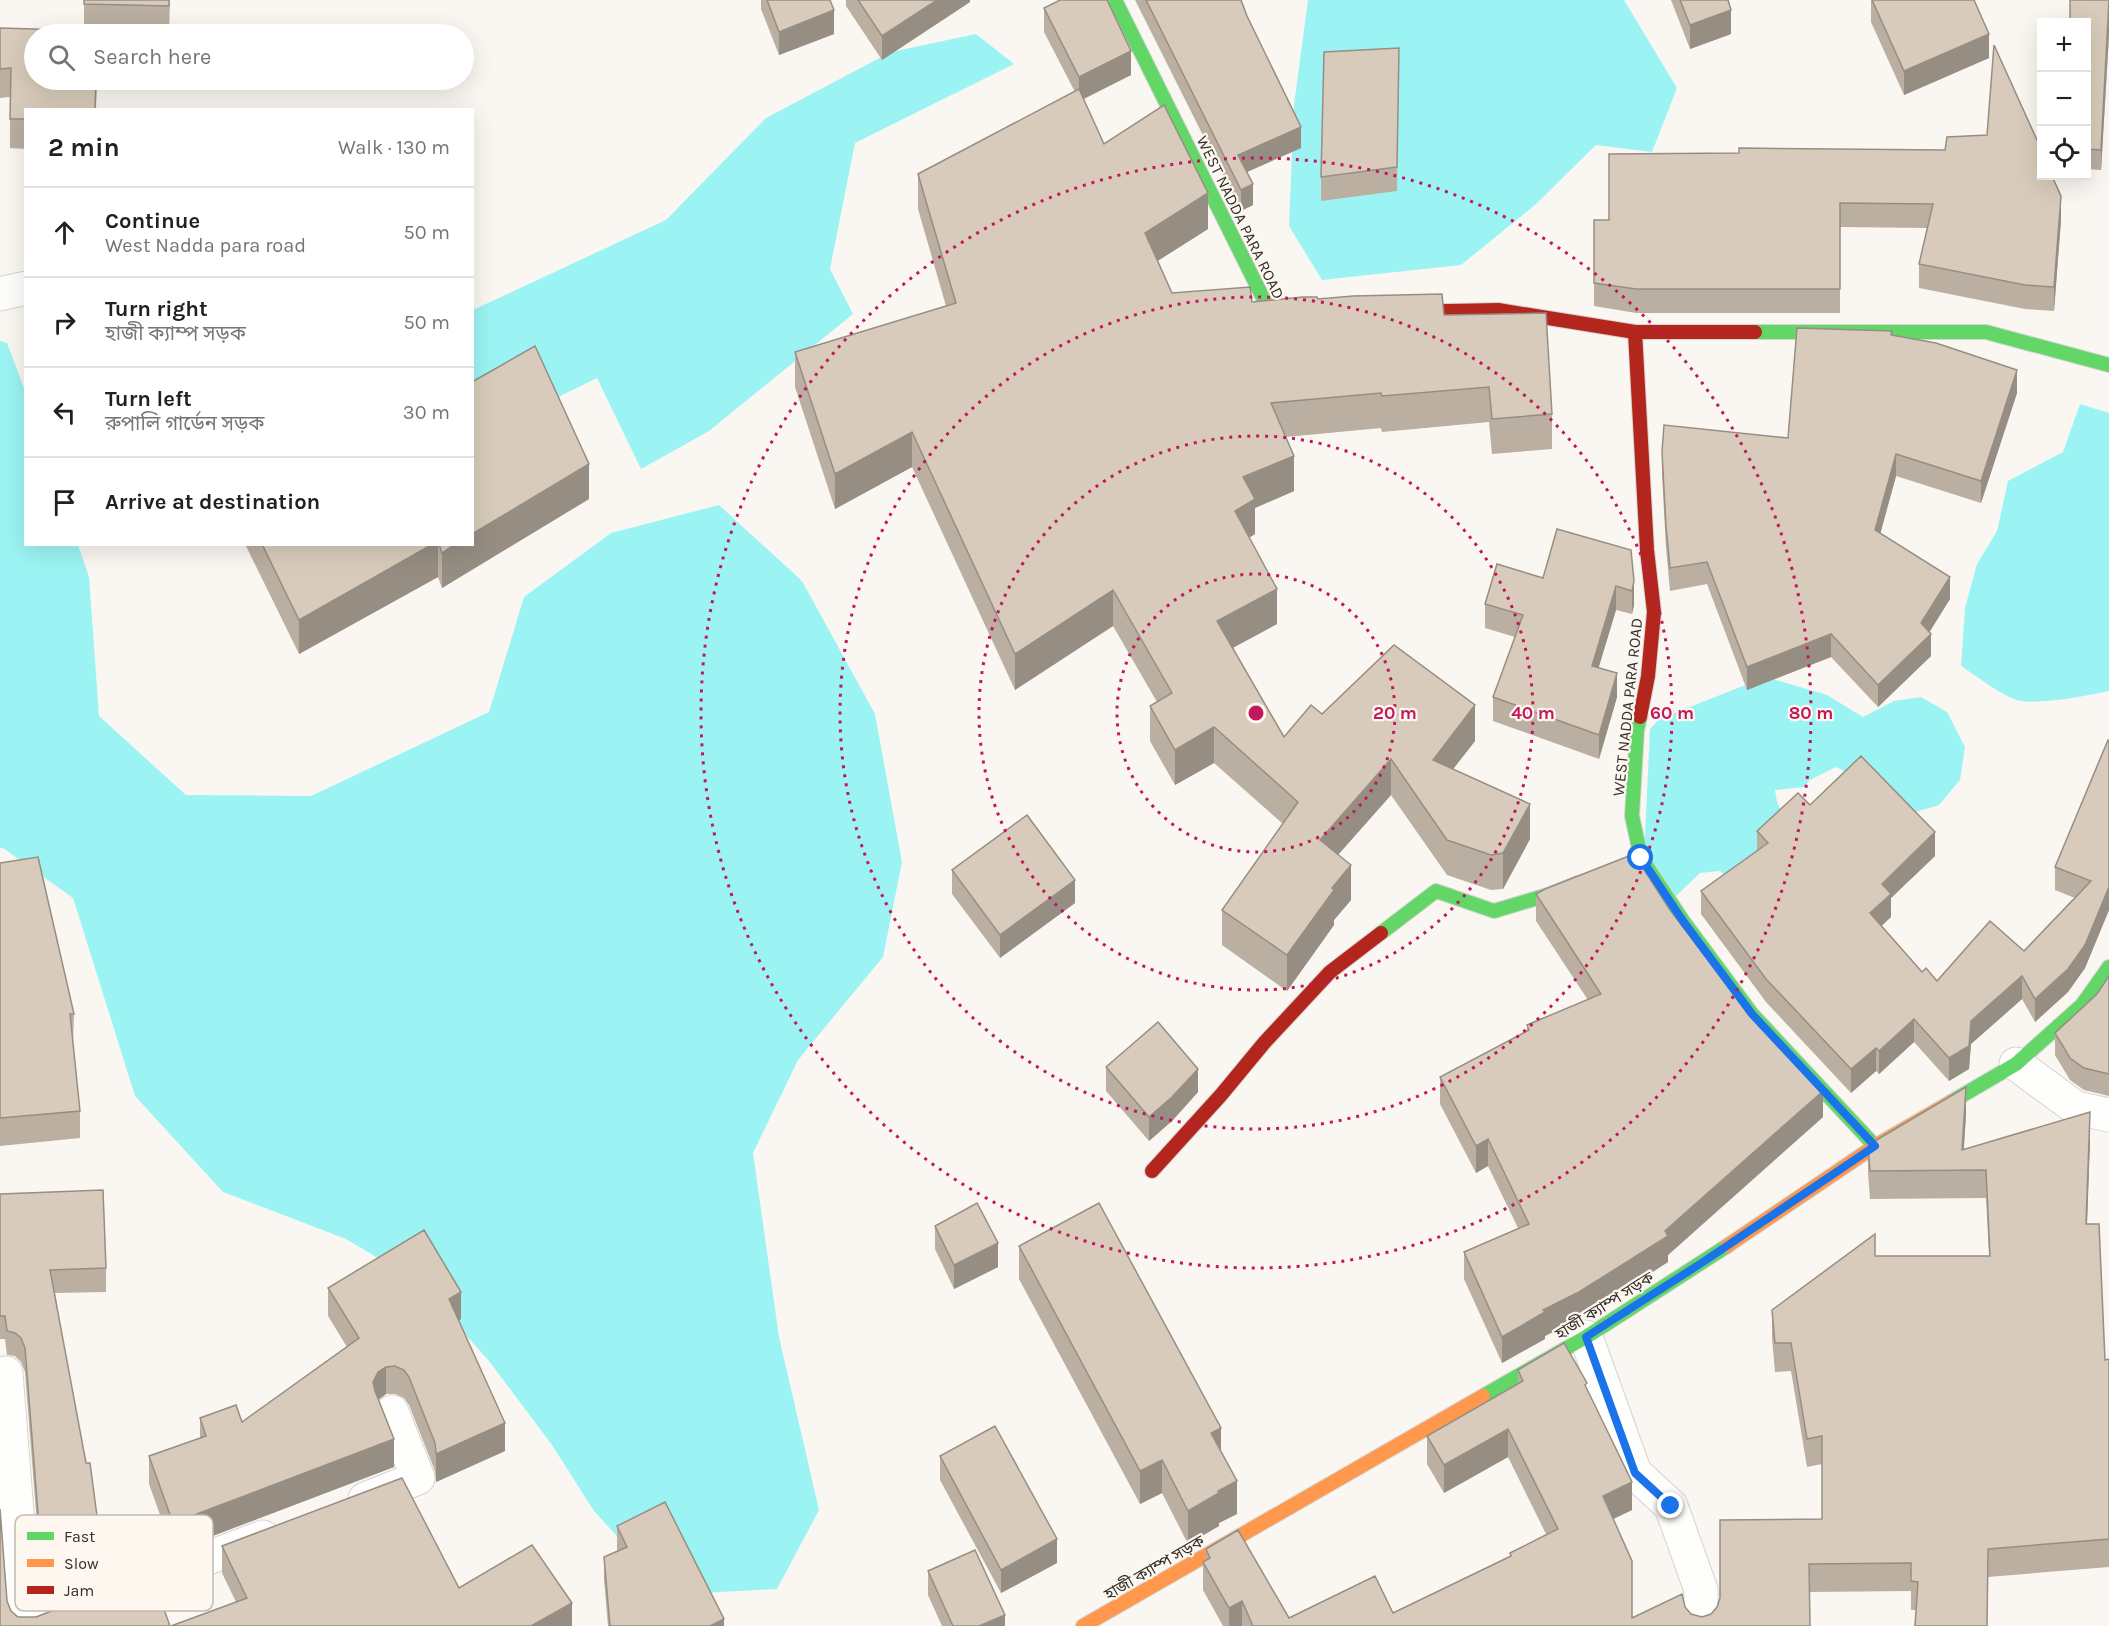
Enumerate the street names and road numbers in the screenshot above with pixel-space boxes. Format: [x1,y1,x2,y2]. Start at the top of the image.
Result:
street label: WEST NADDA PARA ROAD [1193,133,1288,302]
street label: WEST NADDA PARA ROAD [1609,617,1646,797]
street label: হাজী ক্যাম্প সড়ক [1551,1267,1658,1344]
street label: হাজী ক্যাম্প সড়ক [1100,1531,1209,1604]

